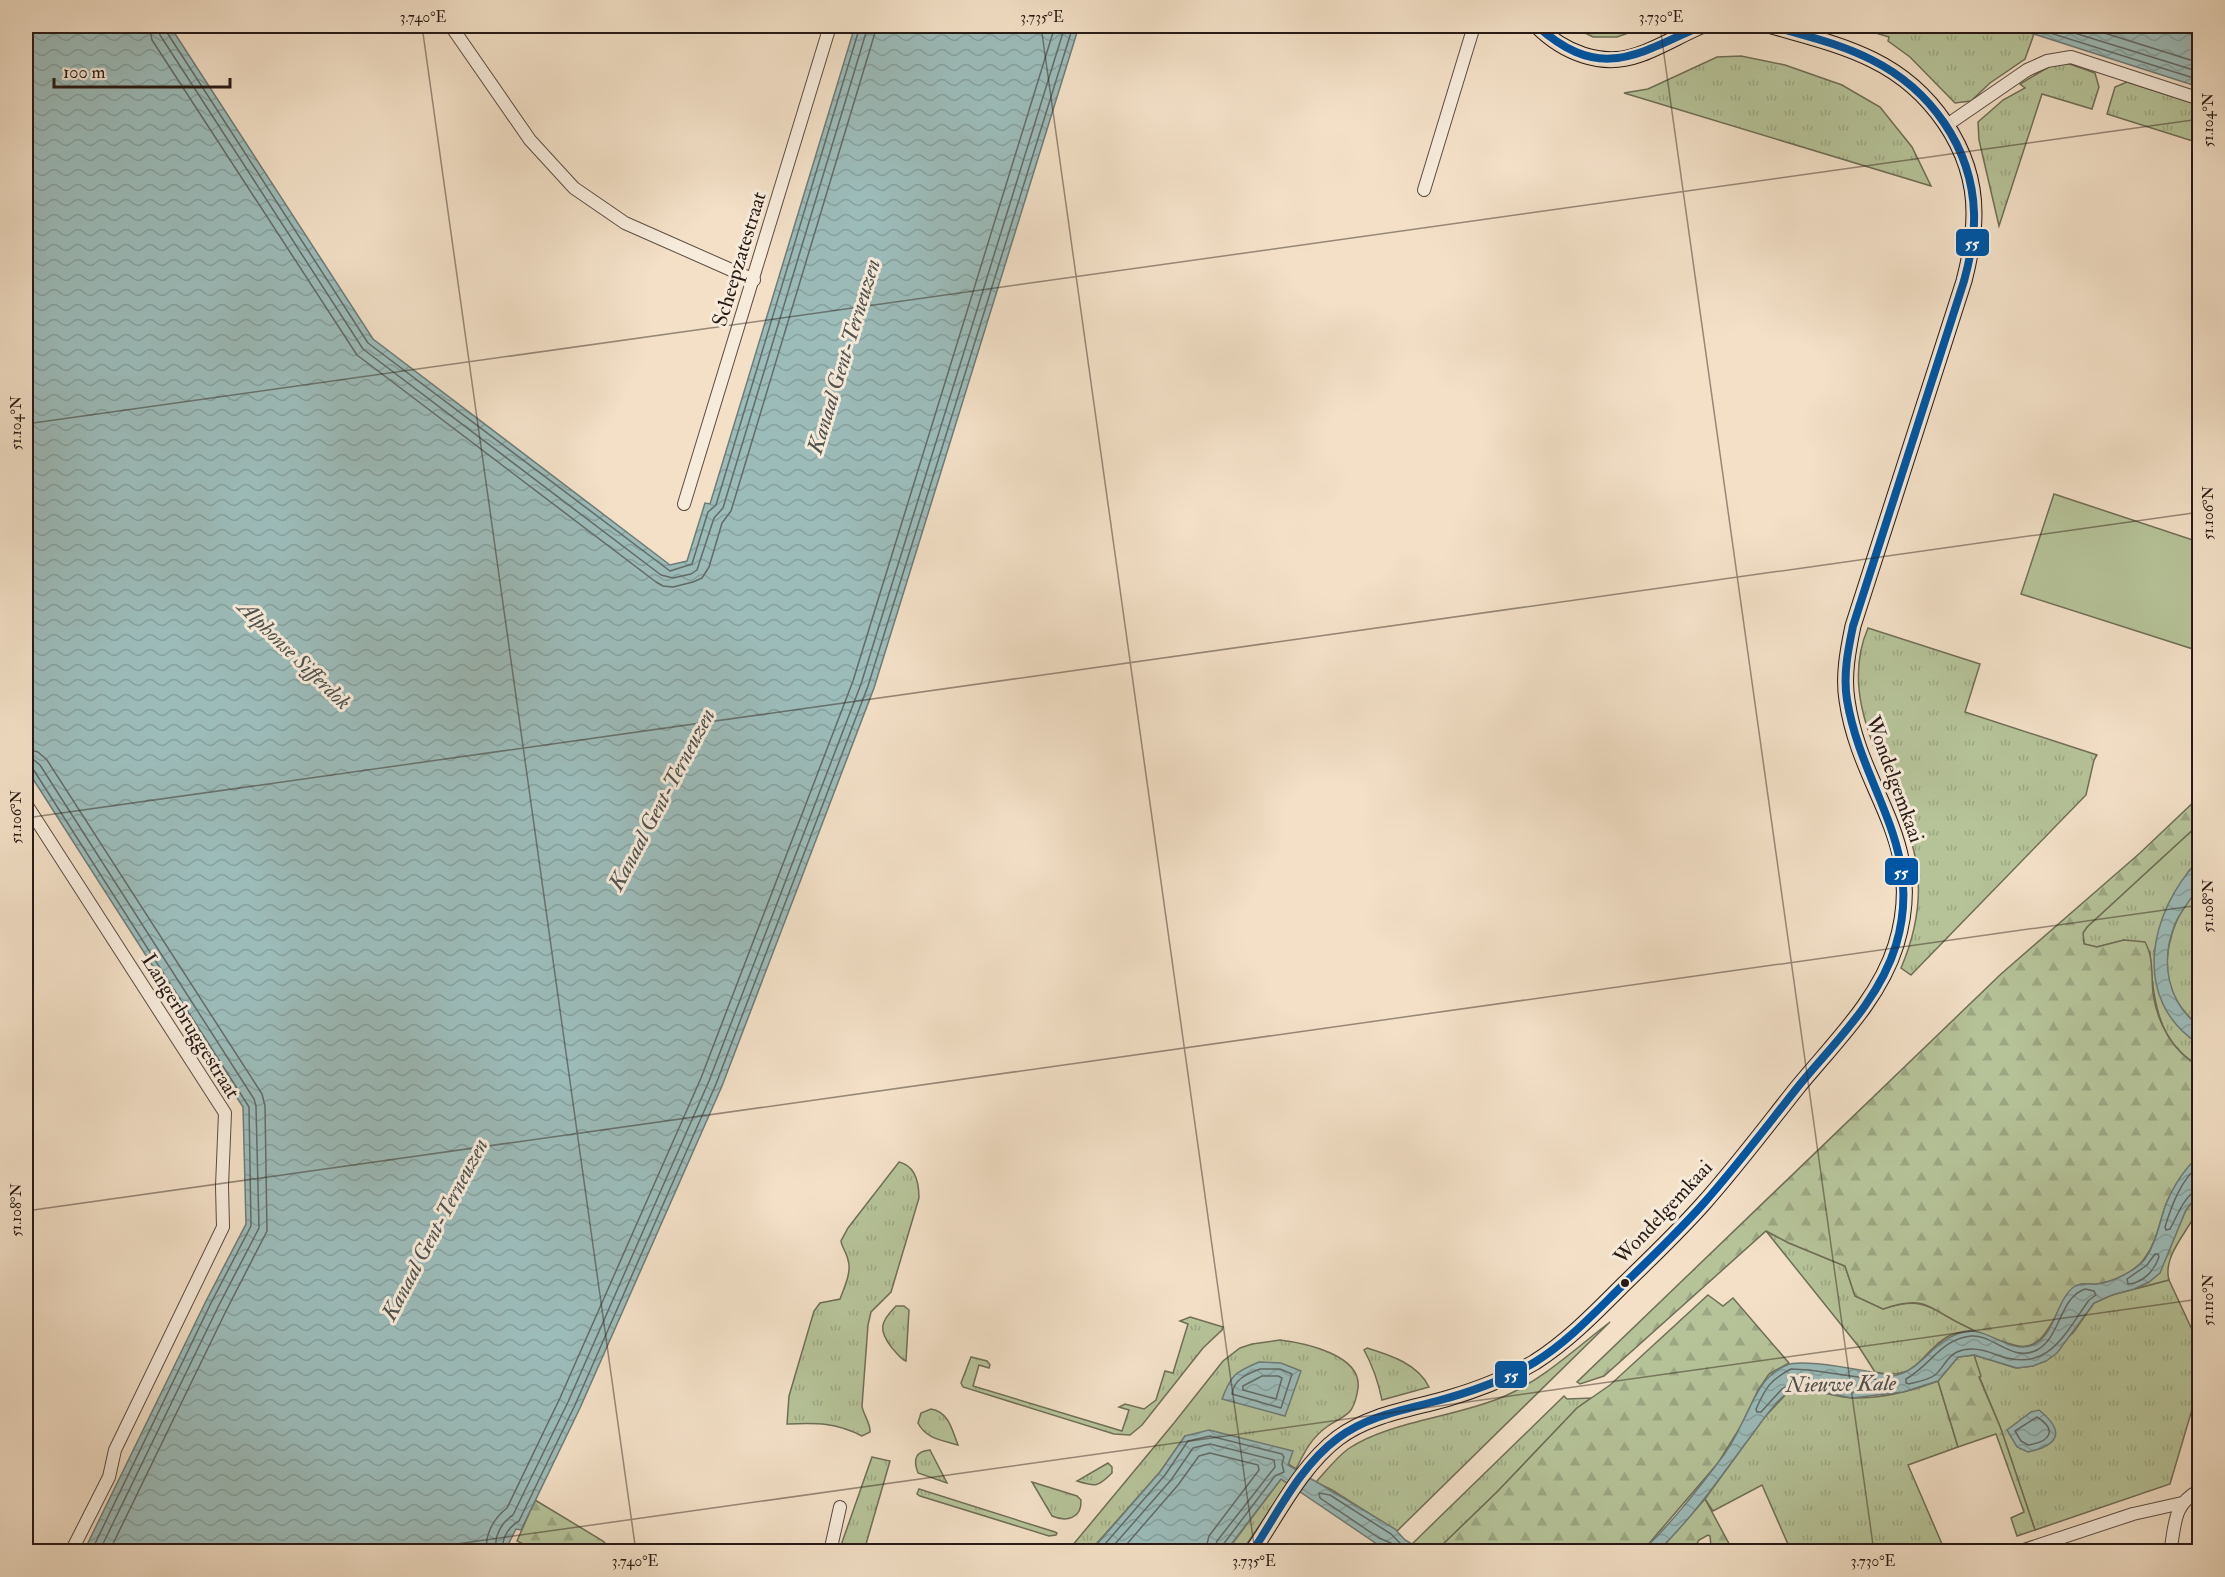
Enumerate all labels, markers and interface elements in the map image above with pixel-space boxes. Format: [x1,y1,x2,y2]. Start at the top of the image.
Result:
text: 3.740°E [400,8,446,27]
text: 3.735°E [1020,8,1064,27]
text: 3.730°E [1639,8,1683,27]
scale bar [54,51,230,89]
text: 100 m [63,61,106,84]
text: 51.104°N [2199,92,2218,147]
street label: Scheepzatestraat [706,188,773,330]
line badge: 55 [1955,228,1990,257]
text: 55 [1965,234,1980,254]
water label: Kanaal Gent-Terneuzen [801,256,887,458]
text: 51.104°N [7,395,26,450]
text: 51.106°N [2199,485,2218,540]
water label: Alphonse Sifferdok [230,592,357,716]
water label: Kanaal Gent-Terneuzen [602,704,722,896]
street label: Wondelgemkaai [1859,711,1930,847]
text: 51.106°N [7,789,26,844]
line badge: 55 [1884,857,1919,886]
text: 55 [1894,863,1909,883]
text: 51.108°N [2199,879,2218,933]
street label: Langerbruggestraat [135,949,246,1104]
water label: Kanaal Gent-Terneuzen [375,1134,495,1326]
street label: Wondelgemkaai [1607,1154,1719,1271]
text: 51.108°N [7,1183,26,1237]
text: 51.110°N [2199,1273,2218,1326]
unlabelled marker [1619,1277,1631,1289]
line badge: 55 [1494,1360,1528,1389]
text: 55 [1504,1366,1519,1386]
water label: Nieuwe Kale [1785,1369,1897,1399]
text: 3.740°E [612,1552,658,1571]
text: 3.735°E [1232,1552,1276,1571]
text: 3.730°E [1851,1552,1895,1571]

